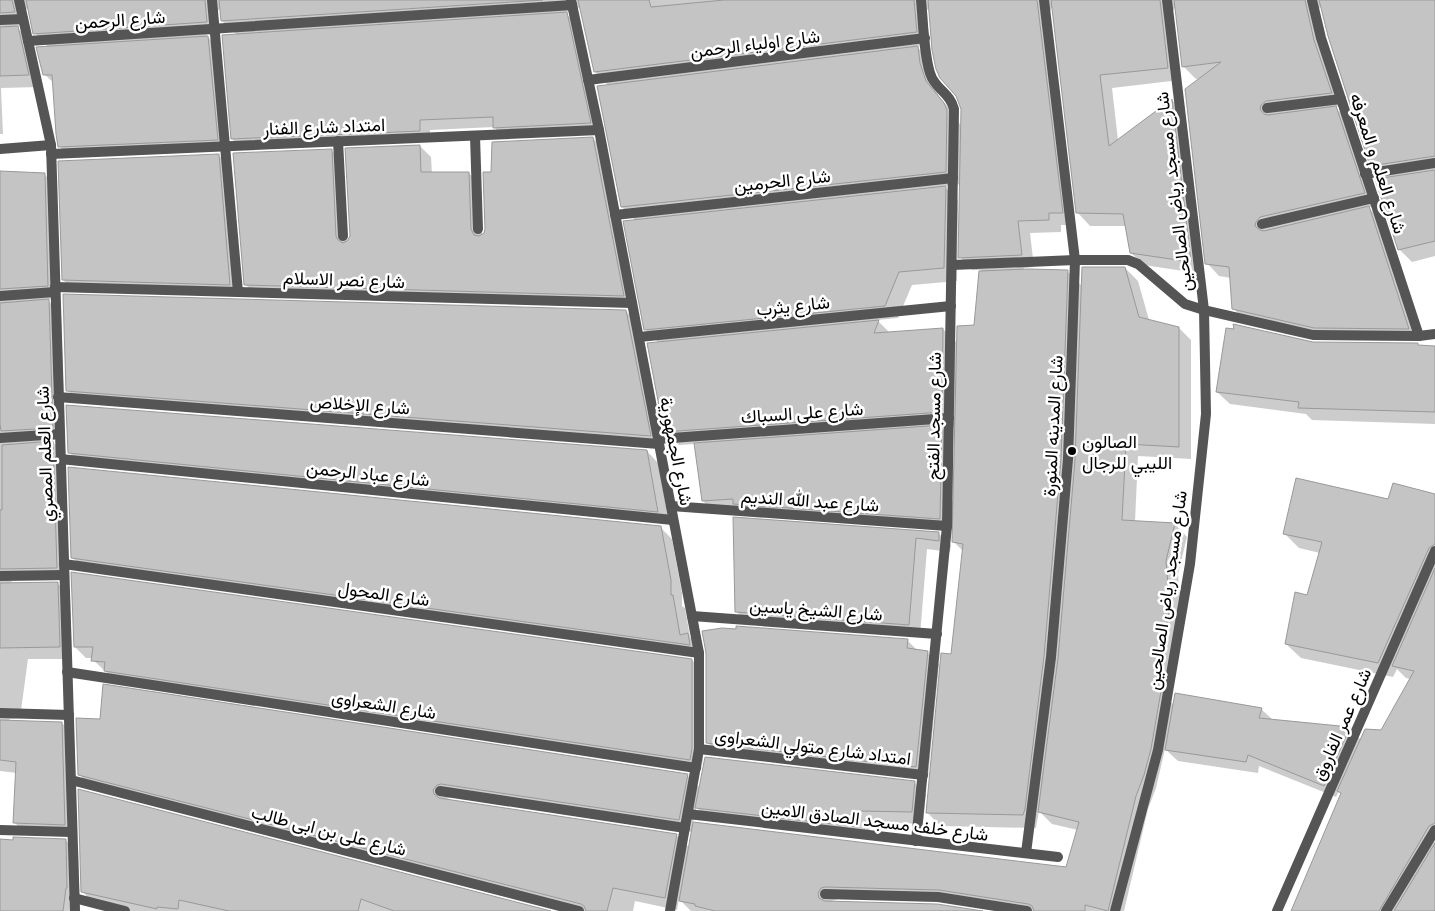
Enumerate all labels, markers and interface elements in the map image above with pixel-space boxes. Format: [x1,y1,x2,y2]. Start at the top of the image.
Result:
street label: شارع الرحمن [74,6,166,35]
street label: شارع اولياء الرحمن [689,25,821,64]
street label: شارع العلم و المعرفه [1344,90,1411,237]
street label: شارع مسجد رياض الصالحين [1151,91,1198,293]
street label: امتداد شارع الفنار [262,114,386,141]
street label: شارع الحرمين [733,165,832,198]
street label: شارع نصر الاسلام [282,267,405,294]
street label: شارع يثرب [755,291,831,322]
street label: شارع مسجد الفتح [922,352,947,480]
street label: شارع المدينه المنورة [1038,355,1069,497]
street label: شارع العلم المصري [32,385,62,522]
street label: شارع الإخلاص [309,391,411,420]
street label: شارع الجمهورية [654,395,697,508]
street label: شارع على السباك [740,398,864,429]
place label: الصالون الليبي للرجال [1082,431,1172,478]
marker: الصالون الليبي للرجال [1066,445,1078,457]
street label: شارع عباد الرحمن [305,457,431,492]
street label: شارع عبد الله النديم [740,485,880,518]
street label: شارع مسجد رياض الصالحين [1142,489,1193,691]
street label: شارع المحول [337,577,431,612]
street label: شارع الشيخ ياسين [748,594,883,627]
street label: شارع عمر الفاروق [1307,665,1377,784]
street label: شارع الشعراوى [330,686,438,725]
street label: امتداد شارع متولي الشعراوى [713,724,912,774]
street label: شارع خلف مسجد الصادق الامين [760,796,990,847]
street label: شارع على بن ابى طالب [249,801,409,862]

